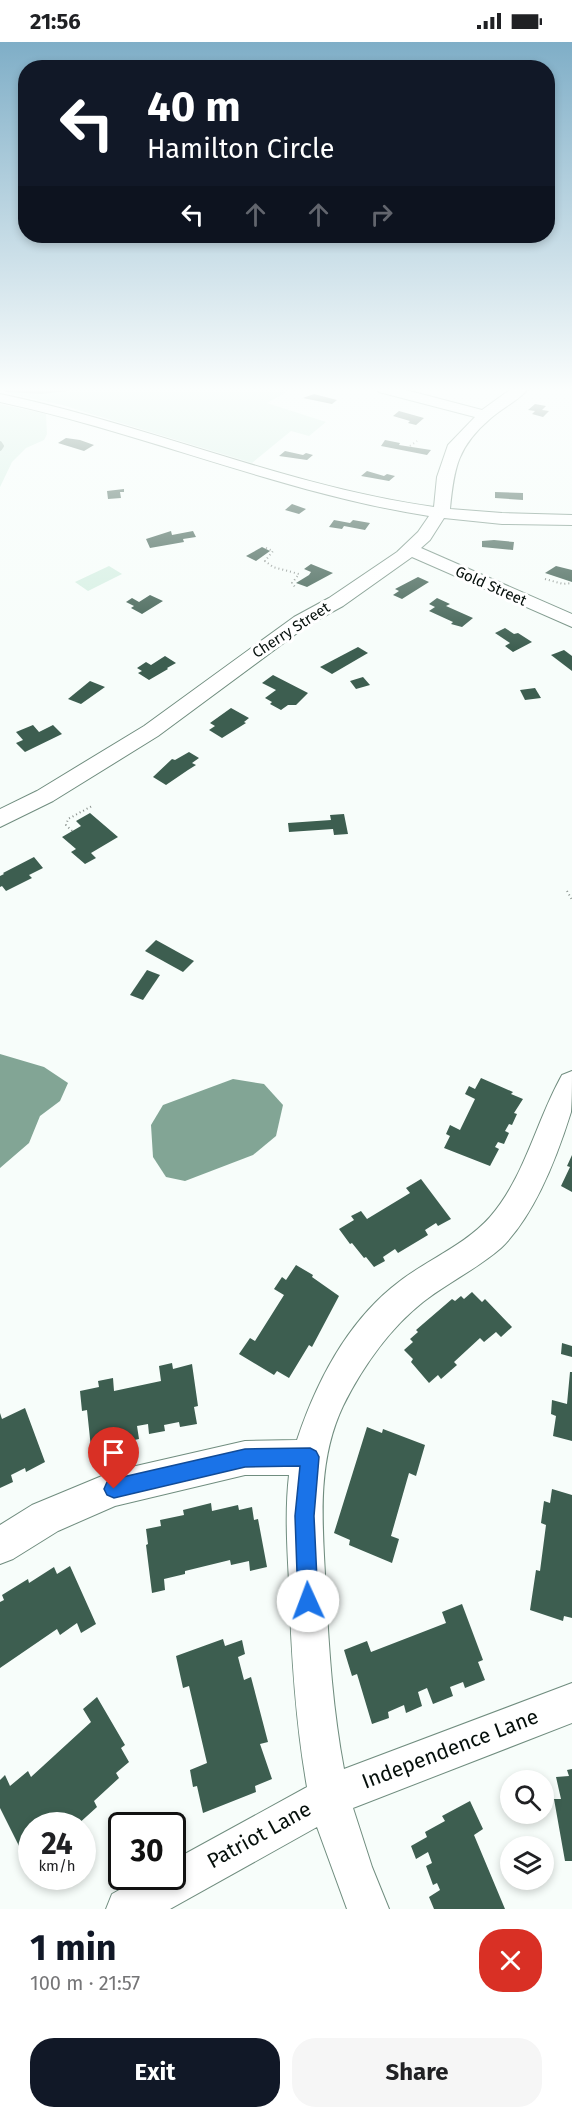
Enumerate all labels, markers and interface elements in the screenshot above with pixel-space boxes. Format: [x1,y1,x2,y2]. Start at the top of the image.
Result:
text: 21:56 [30,8,81,35]
text: 40 m [147,82,241,132]
icon: left [48,84,126,162]
text: Hamilton Circle [147,133,335,165]
icon: left [176,198,209,231]
icon: ahead [239,198,272,231]
icon: ahead [302,198,335,231]
icon: right [365,198,398,231]
street label: Gold Street [453,562,530,610]
street label: Cherry Street [249,598,334,662]
pin [88,1427,139,1489]
icon: arrive [97,1436,130,1469]
position arrow [276,1569,340,1633]
street label: Independence Lane [358,1703,542,1795]
map controls [500,1770,554,1890]
button: search [500,1770,554,1824]
street label: Patriot Lane [202,1796,316,1874]
speed limit sign: 30 [108,1812,186,1890]
text: 24 [41,1826,73,1862]
button: layers [500,1836,554,1890]
text: km/h [38,1857,76,1875]
text: 1 min [30,1926,117,1970]
button: close [479,1929,542,1992]
text: 100 m · 21:57 [30,1971,140,1995]
button: Exit [30,2038,280,2107]
button: Share [292,2038,542,2107]

